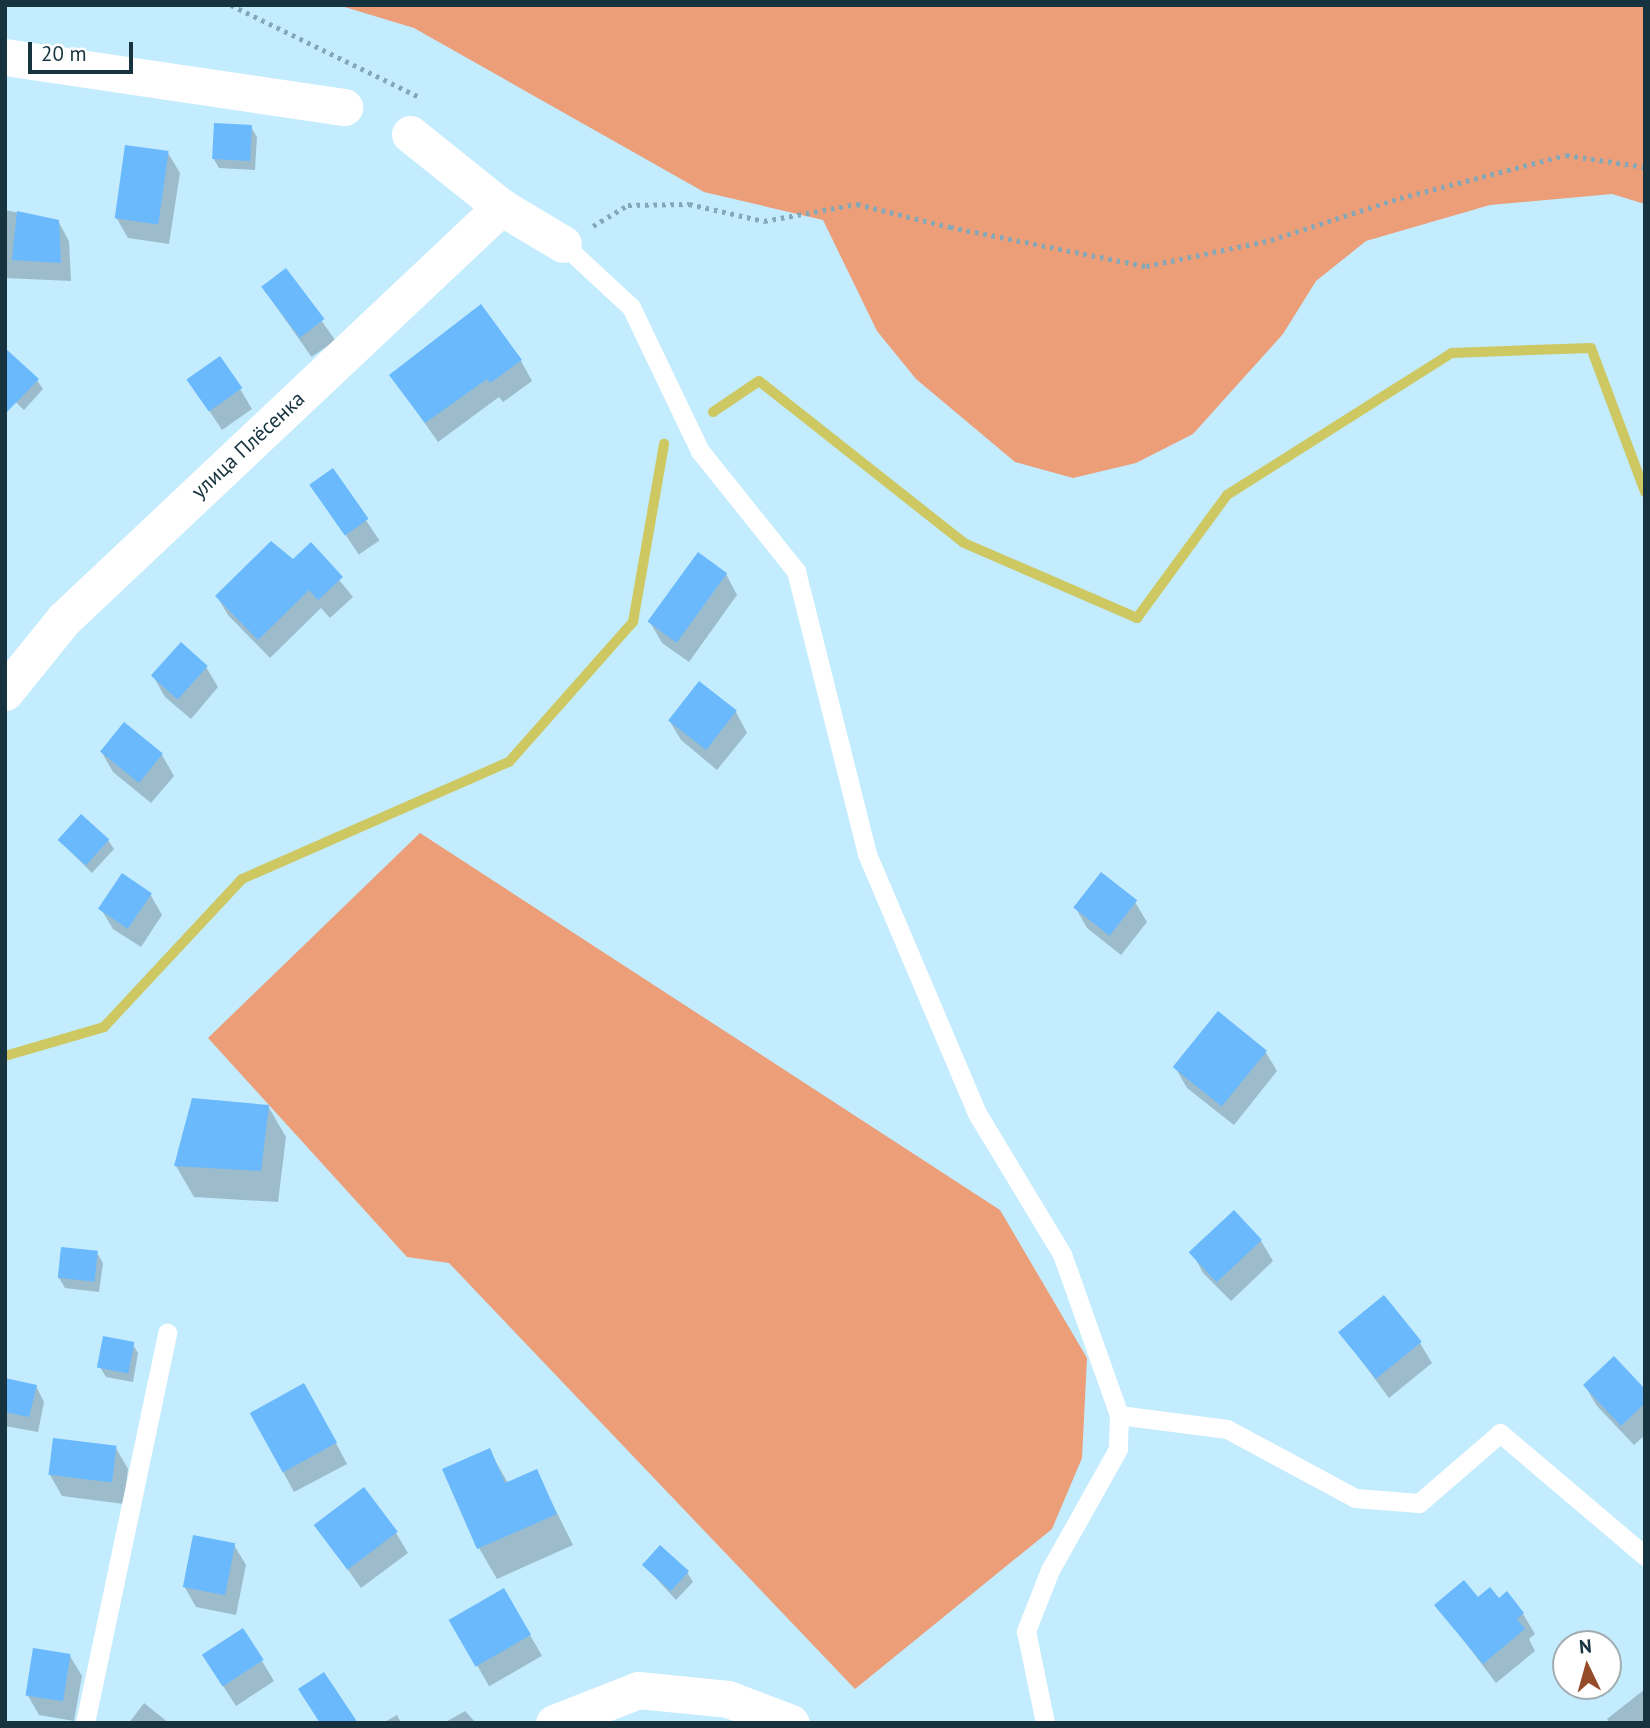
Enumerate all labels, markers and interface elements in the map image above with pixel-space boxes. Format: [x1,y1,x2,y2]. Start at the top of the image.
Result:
scale bar [32,28,136,72]
text: 20 m [41,40,87,67]
street label: улица Плёсенка [186,386,310,504]
north arrow [1552,1630,1622,1700]
text: N [1578,1634,1593,1659]

